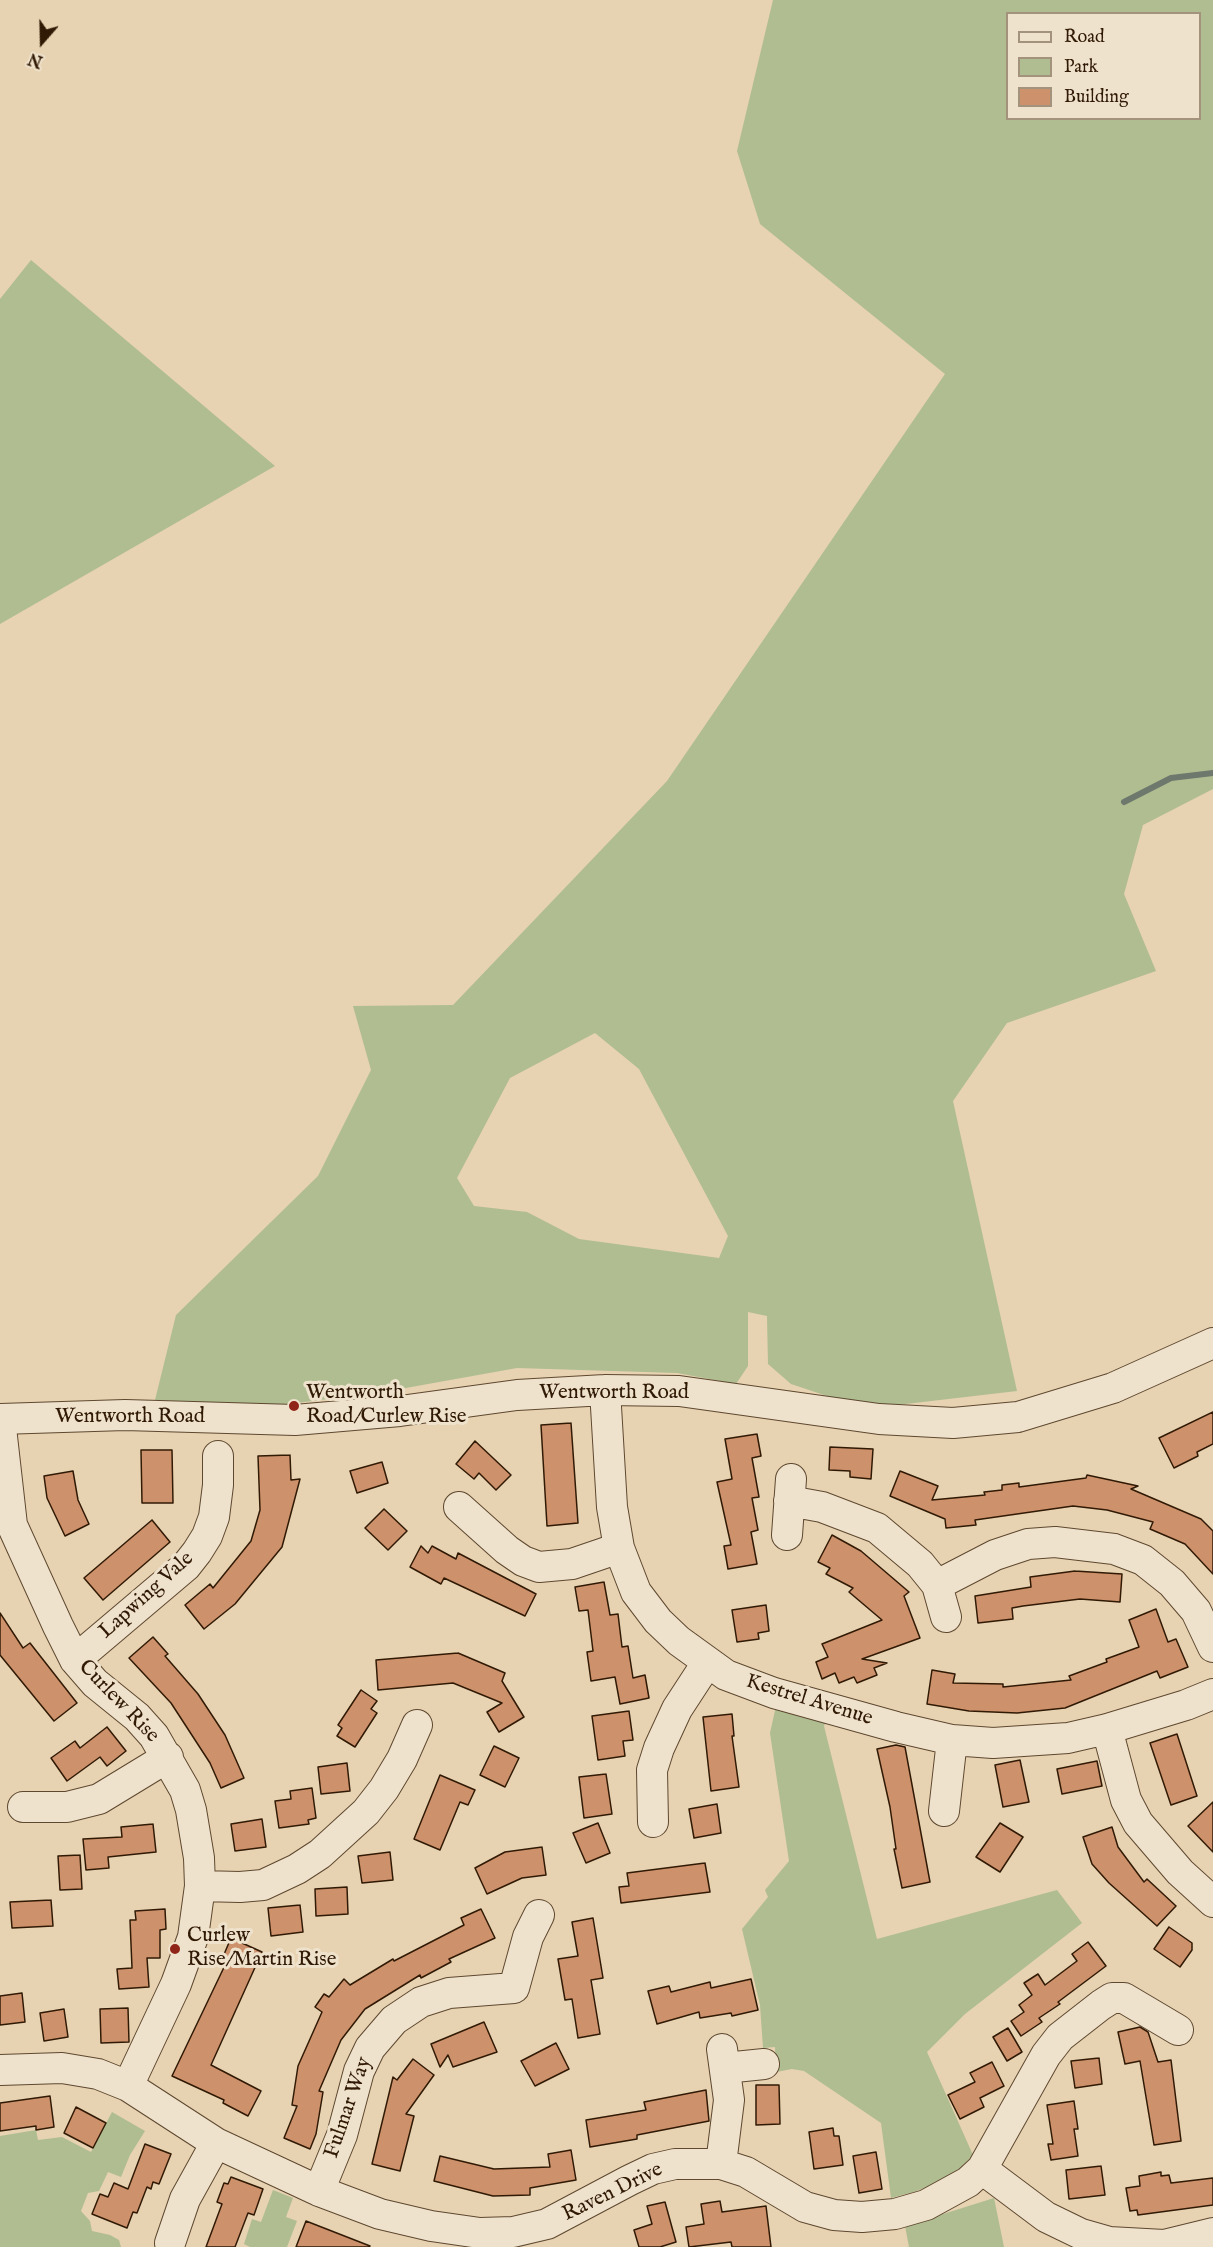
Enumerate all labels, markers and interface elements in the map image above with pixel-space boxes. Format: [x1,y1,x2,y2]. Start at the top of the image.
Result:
north arrow [12,12,72,72]
legend [1006,12,1201,120]
text: Road [1064,26,1105,49]
text: N [26,47,46,71]
text: Park [1064,56,1098,79]
text: Building [1064,86,1129,109]
place label: Wentworth Road/Curlew Rise [306,1381,466,1431]
street label: Wentworth Road [539,1381,689,1407]
marker: Wentworth Road/Curlew Rise [287,1399,301,1413]
street label: Wentworth Road [55,1405,205,1431]
street label: Lapwing Vale [95,1547,199,1645]
street label: Curlew Rise [72,1655,164,1749]
street label: Kestrel Avenue [743,1670,875,1732]
place label: Curlew Rise/Martin Rise [187,1924,336,1974]
marker: Curlew Rise/Martin Rise [168,1942,182,1956]
street label: Fulmar Way [320,2054,378,2162]
street label: Raven Drive [559,2158,667,2228]

